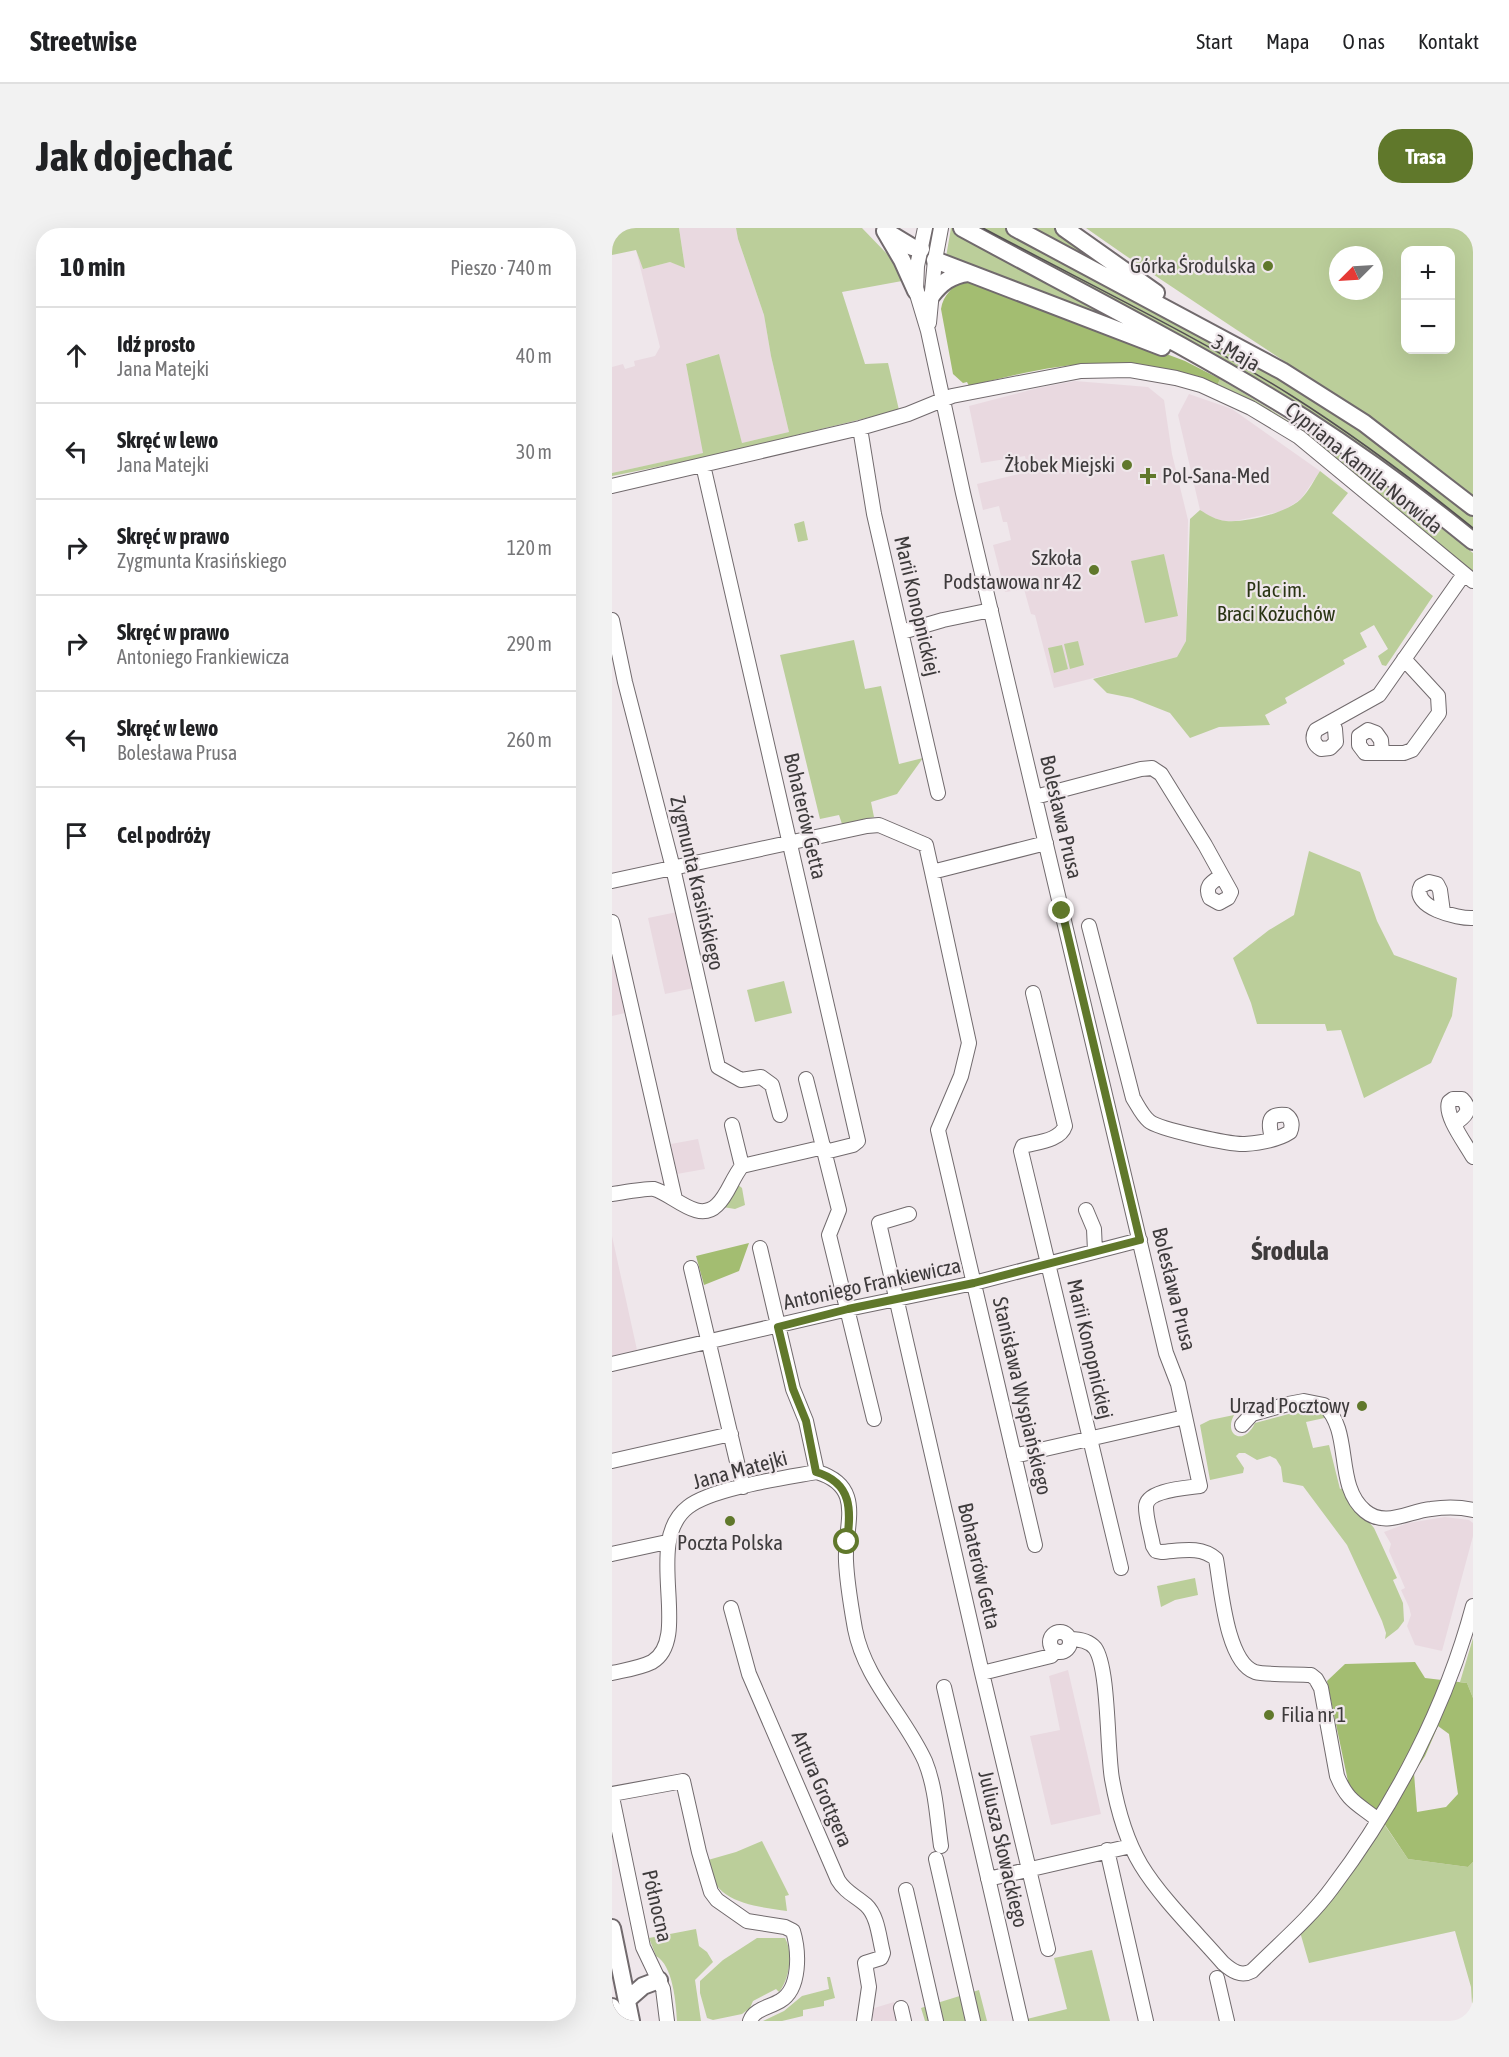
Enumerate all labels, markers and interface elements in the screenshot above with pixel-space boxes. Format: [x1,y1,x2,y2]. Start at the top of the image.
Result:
text: Streetwise [30,25,137,57]
text: Start [1196,29,1233,53]
text: Mapa [1266,29,1309,53]
text: O nas [1342,29,1385,53]
text: Kontakt [1418,29,1479,53]
button: Trasa [1378,129,1473,183]
text: Jak dojechać [36,132,232,180]
north arrow [1329,246,1383,300]
map controls [1401,246,1455,354]
button: + [1401,246,1455,300]
text: 10 min [60,252,125,282]
place label: Górka Środulska [1130,253,1256,277]
text: Pieszo · 740 m [450,256,552,279]
marker: Górka Środulska [1261,259,1275,273]
button: − [1401,300,1455,354]
street label: 3 Maja [1208,329,1265,375]
text: Idź prosto [117,331,195,357]
icon: ahead [60,339,93,372]
text: 40 m [516,344,552,367]
text: Jana Matejki [117,357,209,380]
street label: Cypriana Kamila Norwida [1281,397,1448,538]
text: Skręć w lewo [117,427,218,453]
icon: left [60,435,93,468]
text: 30 m [516,440,552,463]
place label: Żłobek Miejski [1005,452,1115,476]
text: Jana Matejki [117,453,209,476]
marker: Żłobek Miejski [1120,458,1134,472]
place label: Pol-Sana-Med [1162,463,1270,487]
marker: Pol-Sana-Med [1139,467,1157,485]
text: Skręć w prawo [117,523,230,549]
icon: right [60,531,93,564]
street label: Marii Konopnickiej [890,533,946,678]
text: 120 m [507,536,552,559]
place label: Szkoła Podstawowa nr 42 [943,545,1082,593]
text: Zygmunta Krasińskiego [117,549,287,572]
marker: Szkoła Podstawowa nr 42 [1087,563,1101,577]
park label: Plac im. Braci Kożuchów [1217,577,1336,625]
text: Skręć w prawo [117,619,230,645]
icon: right [60,627,93,660]
text: 290 m [507,632,552,655]
text: Antoniego Frankiewicza [117,645,289,668]
text: Skręć w lewo [117,715,218,741]
icon: left [60,723,93,756]
text: 260 m [507,728,552,751]
text: Bolesława Prusa [117,741,237,764]
street label: Bohaterów Getta [780,750,832,881]
street label: Bolesława Prusa [1036,753,1088,881]
street label: Zygmunta Krasińskiego [666,793,730,972]
icon: arrive [60,819,93,852]
text: Cel podróży [117,822,211,848]
route end [1048,897,1074,923]
street label: Bolesława Prusa [1148,1225,1202,1353]
district label: Środula [1251,1235,1329,1266]
street label: Antoniego Frankiewicza [781,1252,963,1314]
street label: Marii Konopnickiej [1063,1276,1119,1421]
street label: Stanisława Wyspiańskiego [989,1295,1057,1497]
place label: Urząd Pocztowy [1229,1393,1350,1417]
marker: Urząd Pocztowy [1355,1399,1369,1413]
street label: Jana Matejki [690,1445,790,1493]
street label: Bohaterów Getta [954,1500,1006,1631]
marker: Poczta Polska [723,1514,737,1528]
route start [833,1528,859,1554]
place label: Poczta Polska [677,1530,783,1554]
place label: Filia nr 1 [1281,1702,1346,1726]
marker: Filia nr 1 [1262,1708,1276,1722]
street label: Artura Grottgera [788,1727,858,1850]
street label: Juliusza Słowackiego [974,1768,1034,1930]
street label: Północna [638,1867,678,1944]

